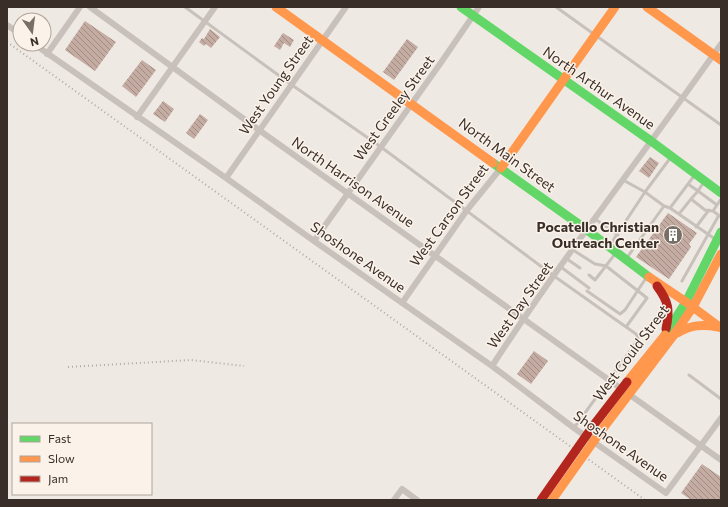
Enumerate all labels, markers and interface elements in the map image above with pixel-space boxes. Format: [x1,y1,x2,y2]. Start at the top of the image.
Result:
north arrow [12,12,52,52]
street label: West Young Street [235,32,316,138]
text: N [29,35,40,49]
street label: North Arthur Avenue [540,43,659,133]
street label: West Greeley Street [350,52,438,164]
street label: North Main Street [456,114,559,196]
street label: North Harrison Avenue [289,133,418,230]
street label: West Carson Street [406,160,492,269]
street label: Shoshone Avenue [308,218,409,296]
place label: Pocatello Christian Outreach Center [537,218,659,251]
building icon: Pocatello Christian Outreach Center [662,224,684,246]
street label: West Day Street [483,258,556,352]
street label: West Gould Street [589,301,672,404]
street label: Shoshone Avenue [571,407,672,485]
legend [12,423,152,495]
text: Fast [48,431,71,445]
text: Slow [48,451,75,465]
text: Jam [48,471,68,486]

